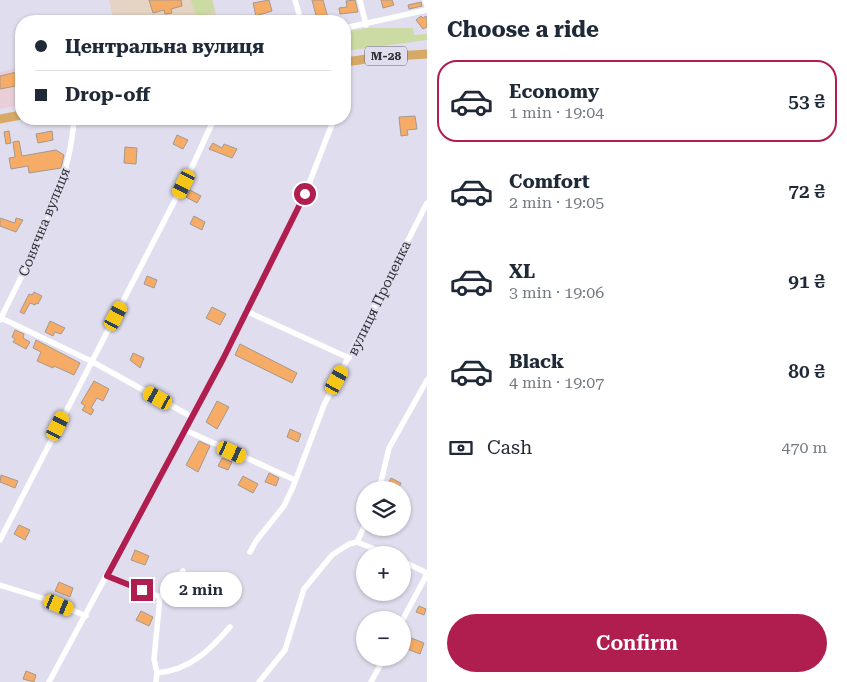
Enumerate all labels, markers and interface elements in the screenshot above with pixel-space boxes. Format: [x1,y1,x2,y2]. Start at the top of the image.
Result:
text: Choose a ride [447,17,599,42]
text: Центральна вулиця [65,35,264,58]
road number: М-28 [365,46,407,66]
icon: car [449,79,494,124]
text: Economy [509,80,599,103]
text: Drop-off [65,83,150,106]
text: 53 ₴ [788,90,825,113]
text: 1 min · 19:04 [509,103,604,122]
street label: Сонячна вулиця [15,165,73,279]
car [170,167,197,201]
icon: car [449,169,494,214]
text: Comfort [509,170,590,193]
text: 72 ₴ [788,180,825,203]
route start [294,183,316,205]
text: 2 min · 19:05 [509,193,604,212]
street label: вулиця Проценка [344,238,414,358]
icon: car [449,259,494,304]
text: XL [509,260,535,283]
text: 91 ₴ [788,270,825,293]
text: 3 min · 19:06 [509,283,604,302]
car [102,299,129,333]
icon: car [449,349,494,394]
text: Black [509,350,564,373]
text: 80 ₴ [788,360,825,383]
car [323,363,350,397]
text: 4 min · 19:07 [509,373,604,392]
car [141,384,174,412]
car [44,409,71,443]
icon: cash [447,434,475,462]
text: Cash [487,436,532,459]
text: 470 m [781,438,827,457]
car [215,439,248,465]
map controls [356,481,411,666]
button: layers [356,481,411,536]
button: + [356,546,411,601]
callout: 2 min [160,572,242,608]
route end [131,579,153,601]
text: 2 min [179,580,223,599]
car [42,592,75,618]
button: − [356,611,411,666]
button: Confirm [447,614,827,672]

